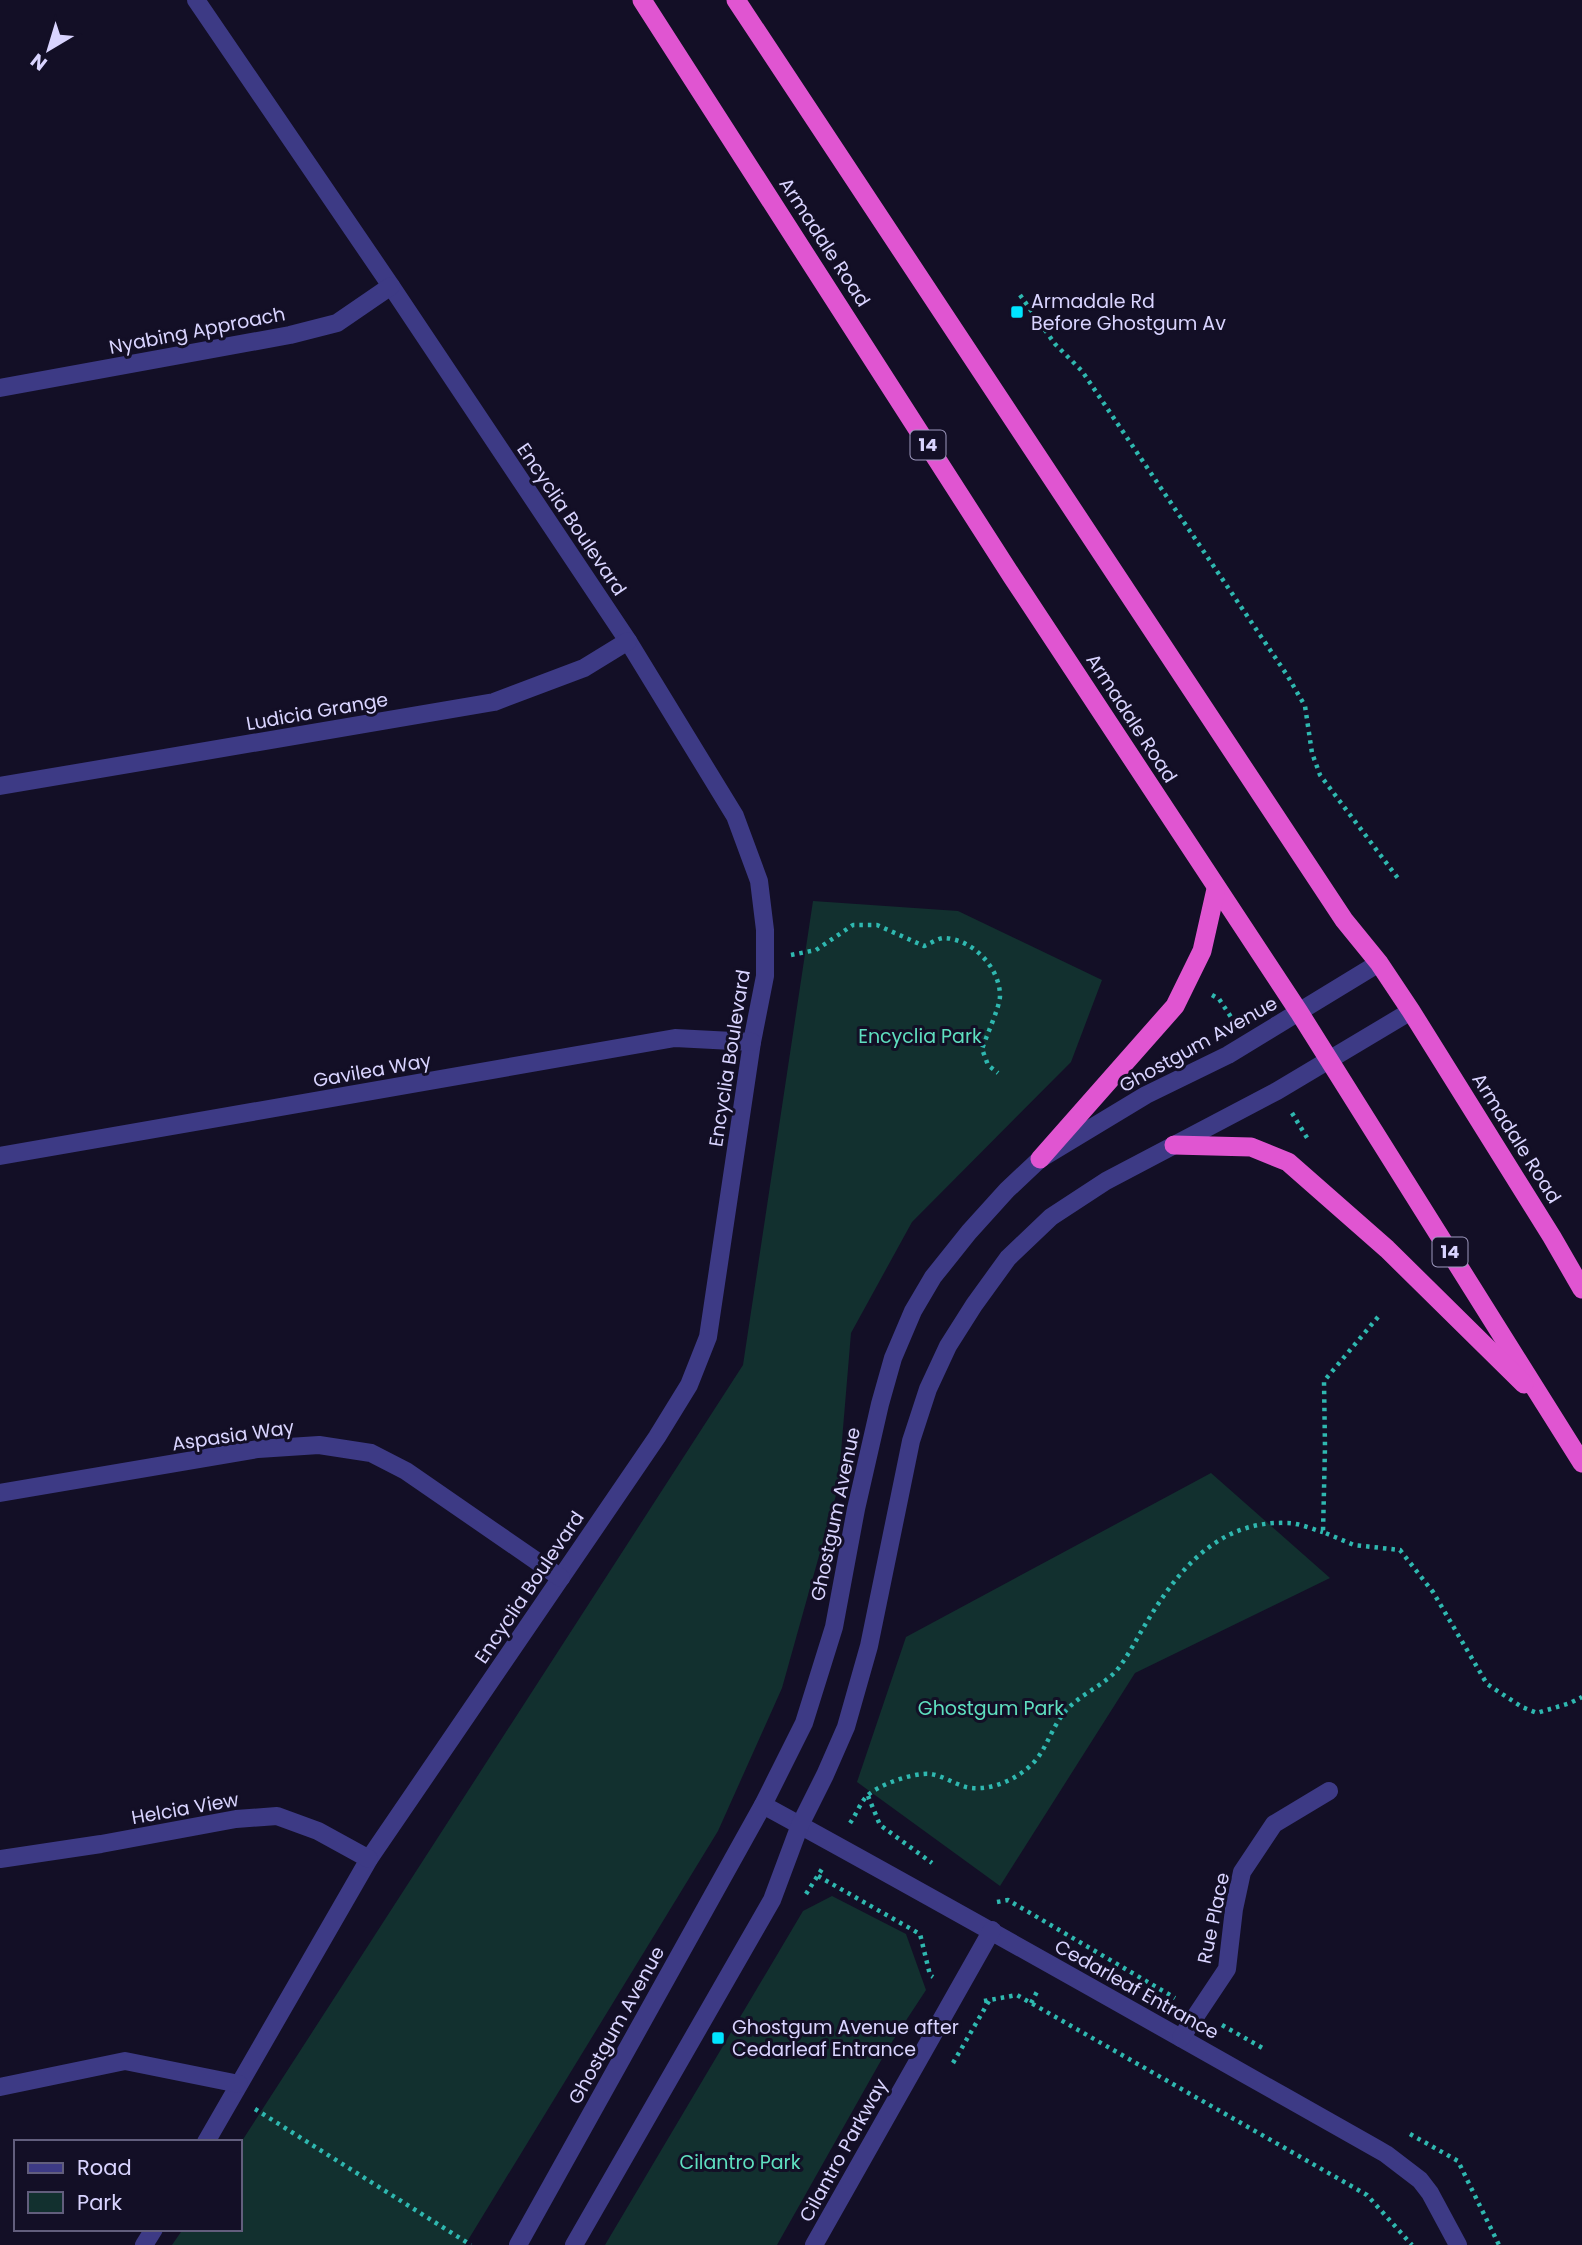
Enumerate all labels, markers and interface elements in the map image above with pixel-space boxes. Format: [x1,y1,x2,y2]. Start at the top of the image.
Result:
north arrow [14,14,84,84]
text: N [25,47,53,77]
street label: Armadale Road [773,172,876,312]
place label: Armadale Rd Before Ghostgum Av [1031,288,1226,337]
street label: Nyabing Approach [107,300,287,361]
marker: Armadale Rd Before Ghostgum Av [1009,304,1025,320]
road number: 14 [911,430,946,460]
street label: Encyclia Boulevard [510,438,633,601]
street label: Armadale Road [1080,648,1183,788]
street label: Ludicia Grange [244,686,390,737]
street label: Encyclia Boulevard [702,968,757,1148]
street label: Ghostgum Avenue [1114,990,1282,1099]
park label: Encyclia Park [858,1023,982,1050]
street label: Gavilea Way [311,1047,434,1094]
street label: Armadale Road [1466,1068,1567,1209]
road number: 14 [1432,1238,1468,1266]
street label: Aspasia Way [170,1414,296,1457]
street label: Ghostgum Avenue [804,1425,867,1603]
street label: Encyclia Boulevard [468,1506,591,1669]
park label: Ghostgum Park [918,1695,1064,1722]
street label: Helcia View [129,1786,241,1831]
street label: Rue Place [1191,1870,1236,1966]
street label: Cedarleaf Entrance [1050,1933,1224,2046]
street label: Ghostgum Avenue [562,1941,671,2109]
place label: Ghostgum Avenue after Cedarleaf Entrance [732,2014,959,2063]
marker: Ghostgum Avenue after Cedarleaf Entrance [710,2030,726,2046]
street label: Cilantro Parkway [793,2073,894,2227]
legend [14,2140,242,2231]
park label: Cilantro Park [680,2149,801,2176]
text: Road [77,2153,132,2182]
text: Park [77,2188,122,2217]

